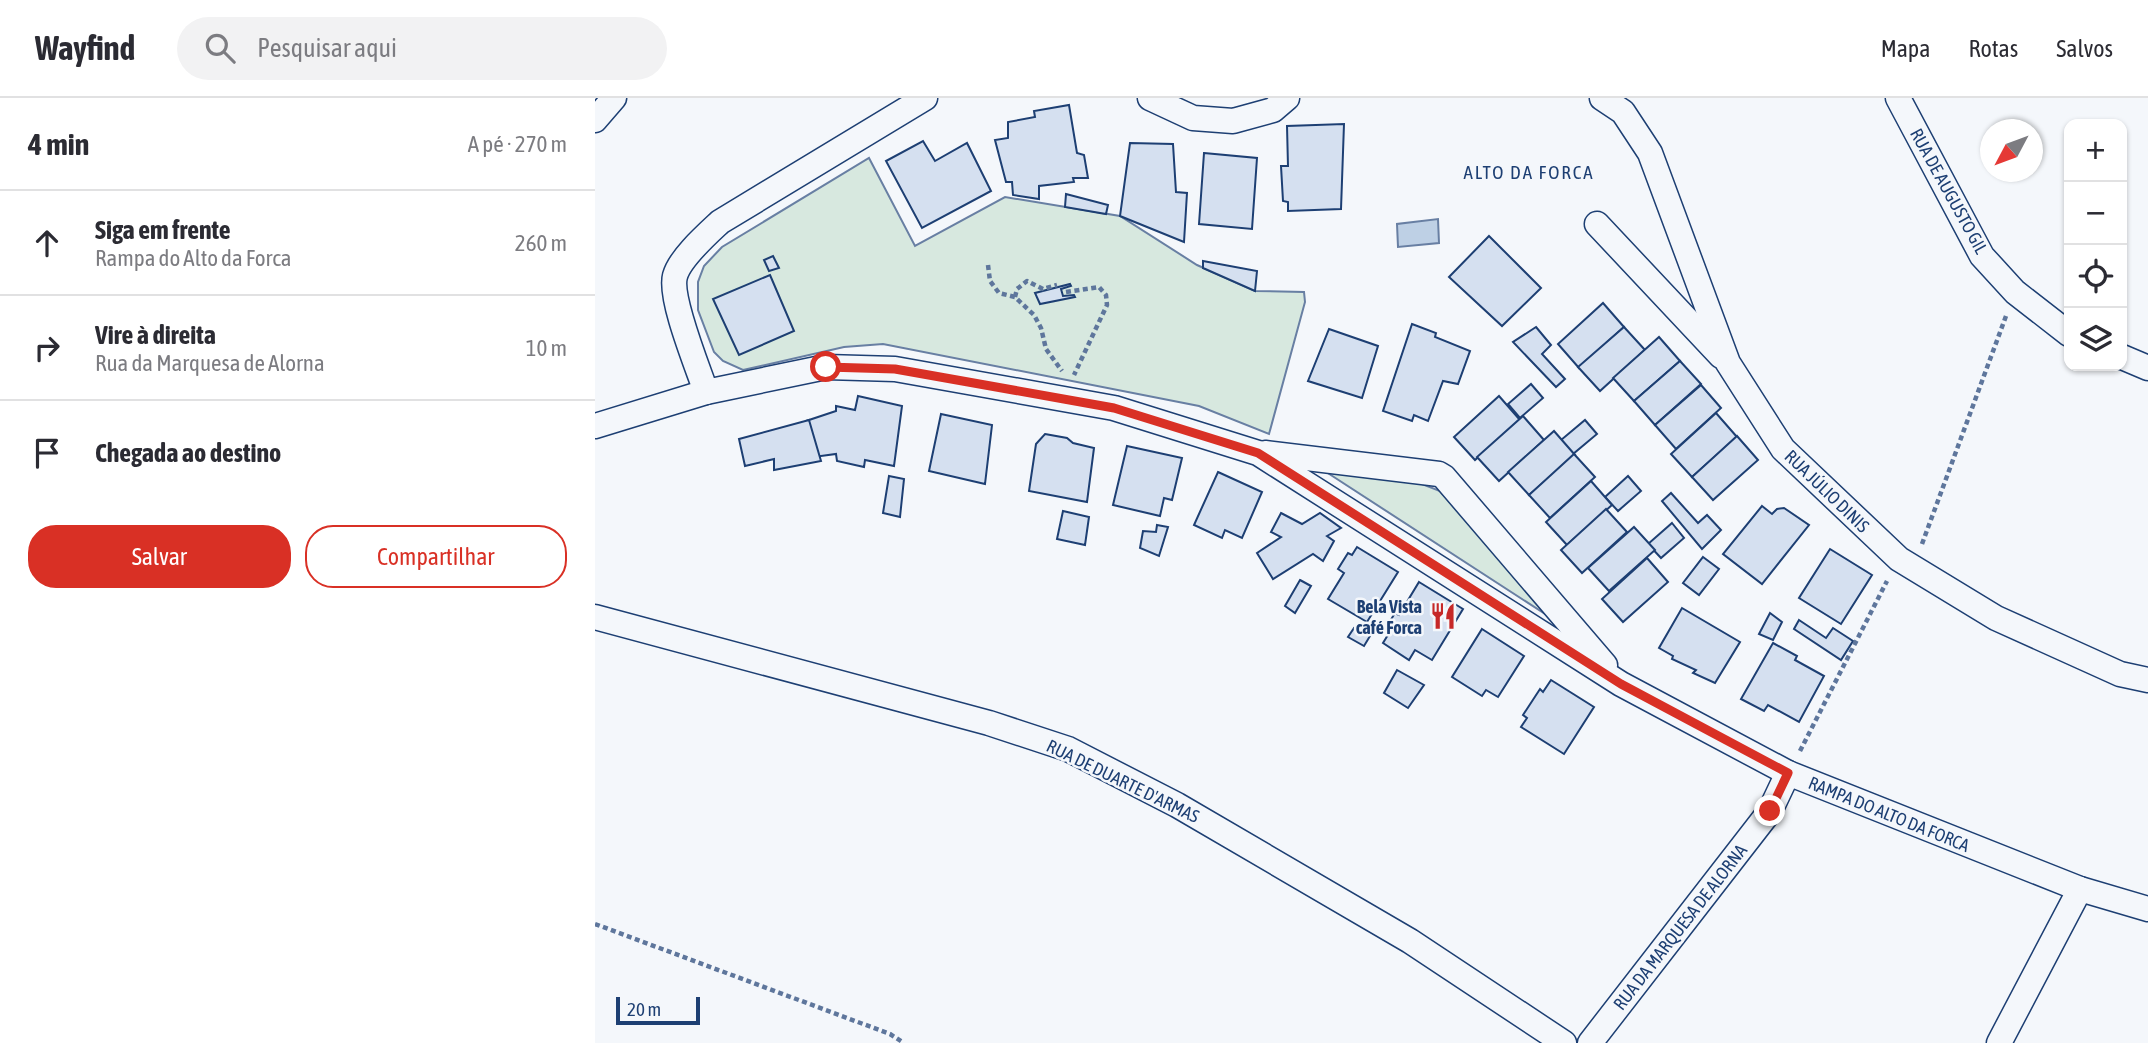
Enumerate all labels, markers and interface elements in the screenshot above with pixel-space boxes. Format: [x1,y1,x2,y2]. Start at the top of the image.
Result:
search box [177,17,667,80]
text: Wayfind [35,29,135,67]
icon: search [201,29,239,67]
text: Pesquisar aqui [257,33,397,63]
text: Mapa [1881,35,1930,62]
text: Rotas [1968,35,2018,62]
text: Salvos [2056,35,2113,62]
north arrow [1980,119,2043,182]
map controls [2064,119,2127,371]
button: + [2064,119,2127,182]
street label: RUA DE AUGUSTO GIL [1906,125,1992,257]
text: 4 min [28,127,89,161]
text: A pé · 270 m [468,131,567,157]
district label: ALTO DA FORCA [1463,161,1595,183]
button: − [2064,182,2127,245]
text: Siga em frente [95,215,231,245]
icon: ahead [28,224,66,262]
text: 260 m [515,230,567,256]
text: Rampa do Alto da Forca [95,245,291,271]
button: locate [2064,245,2127,308]
button: layers [2064,308,2127,371]
text: Vire à direita [95,320,216,350]
icon: right [28,329,66,367]
text: 10 m [526,335,567,361]
text: Rua da Marquesa de Alorna [95,350,325,376]
route start [810,351,841,382]
icon: arrive [28,434,66,472]
text: Chegada ao destino [95,438,281,468]
street label: RUA JÚLIO DINIS [1780,445,1874,537]
button: Salvar [28,525,291,588]
button: Compartilhar [305,525,567,588]
place label: Bela Vista café Forca [1356,596,1422,638]
restaurant icon: Bela Vista café Forca [1428,601,1458,631]
street label: RUA DE DUARTE D'ARMAS [1043,735,1203,827]
street label: RAMPA DO ALTO DA FORCA [1805,772,1973,856]
route end [1754,795,1785,826]
street label: RUA DA MARQUESA DE ALORNA [1609,840,1751,1014]
scale bar [616,994,700,1026]
text: 20 m [627,998,661,1020]

